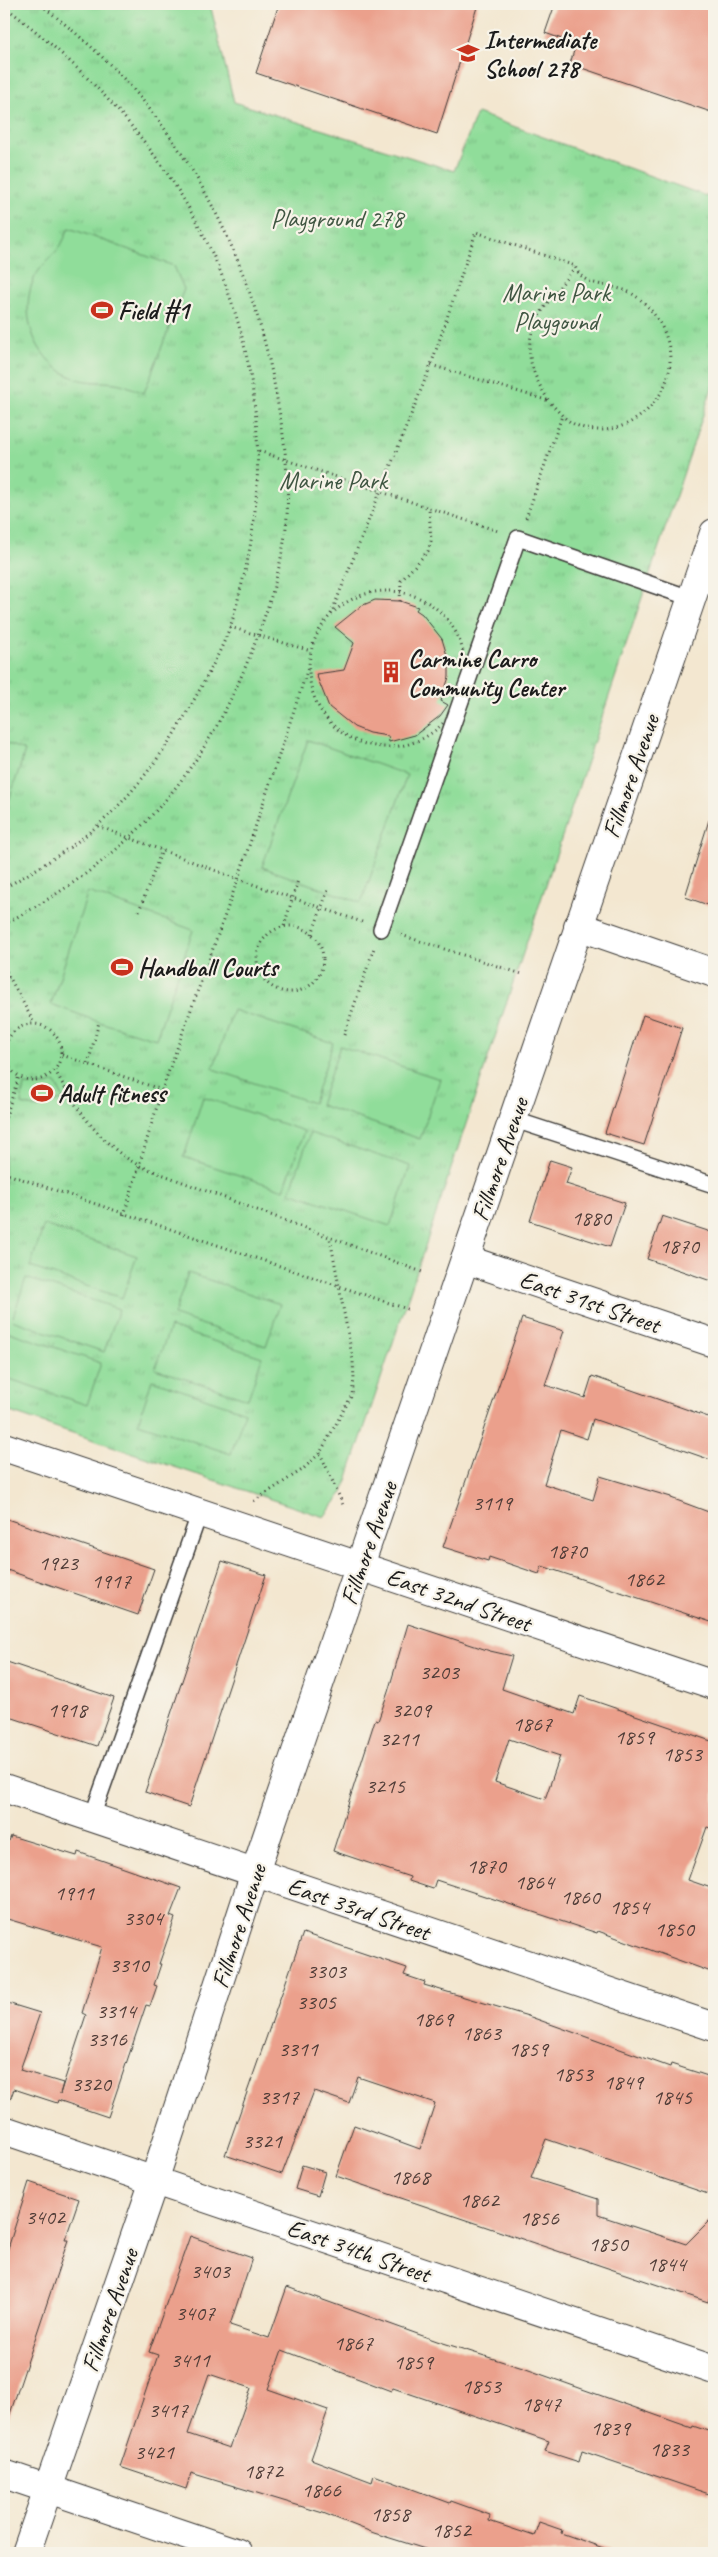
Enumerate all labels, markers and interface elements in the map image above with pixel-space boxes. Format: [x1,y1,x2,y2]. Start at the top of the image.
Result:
place label: Intermediate School 278 [484,24,598,85]
school or university icon: Intermediate School 278 [455,40,481,66]
park label: Playground 278 [271,203,406,235]
park label: Marine Park Playgound [502,277,612,338]
place label: Field #1 [118,295,192,327]
sports icon: Field #1 [89,297,115,323]
park label: Marine Park [279,465,389,497]
place label: Carmine Carro Community Center [408,643,567,704]
building icon: Carmine Carro Community Center [378,659,404,685]
street label: Fillmore Avenue [595,709,668,842]
place label: Handball Courts [138,952,280,984]
sports icon: Handball Courts [109,954,135,980]
place label: Adult fitness [58,1078,168,1110]
sports icon: Adult fitness [29,1080,55,1106]
street label: Fillmore Avenue [464,1092,537,1225]
house number: 1880 [571,1204,613,1232]
house number: 1870 [659,1232,701,1260]
street label: East 31st Street [515,1263,667,1342]
street label: Fillmore Avenue [333,1476,406,1609]
house number: 3119 [472,1489,514,1517]
house number: 1870 [547,1537,589,1565]
house number: 1923 [38,1549,80,1577]
street label: East 32nd Street [382,1560,538,1640]
house number: 1862 [624,1565,666,1593]
house number: 1917 [91,1567,132,1595]
house number: 3203 [419,1658,461,1686]
house number: 1918 [47,1696,89,1724]
house number: 3209 [391,1696,433,1724]
house number: 1867 [512,1710,553,1738]
house number: 1859 [614,1723,656,1751]
house number: 3211 [379,1725,420,1753]
house number: 1853 [662,1740,704,1768]
house number: 3215 [365,1772,406,1800]
house number: 1870 [466,1852,508,1880]
street label: Fillmore Avenue [204,1859,275,1992]
house number: 1864 [514,1868,556,1896]
street label: East 33rd Street [283,1870,437,1949]
house number: 1911 [54,1879,95,1907]
house number: 1860 [560,1883,602,1911]
house number: 1854 [609,1893,651,1921]
house number: 3304 [123,1904,165,1932]
house number: 1850 [654,1915,696,1943]
house number: 3310 [109,1951,151,1979]
house number: 3303 [306,1957,348,1985]
house number: 3305 [296,1988,337,2016]
house number: 3314 [96,1997,138,2025]
house number: 1869 [413,2005,455,2033]
house number: 1863 [461,2019,503,2047]
house number: 3316 [87,2025,128,2053]
house number: 3311 [278,2035,319,2063]
house number: 1859 [508,2035,550,2063]
house number: 1853 [553,2060,595,2088]
house number: 1849 [603,2068,645,2096]
house number: 3320 [71,2070,113,2098]
house number: 3317 [259,2083,300,2111]
house number: 1845 [652,2083,693,2111]
house number: 3321 [242,2127,283,2155]
house number: 1868 [390,2163,432,2191]
house number: 1862 [459,2186,501,2214]
house number: 3402 [25,2203,67,2231]
house number: 1856 [519,2204,560,2232]
street label: East 34th Street [283,2212,437,2291]
house number: 1850 [588,2230,630,2258]
street label: Fillmore Avenue [74,2243,147,2376]
house number: 1844 [646,2250,688,2278]
house number: 3403 [190,2257,232,2285]
house number: 3407 [175,2299,216,2327]
house number: 1867 [333,2329,374,2357]
house number: 3411 [170,2346,211,2374]
house number: 1859 [393,2348,435,2376]
house number: 1853 [461,2372,503,2400]
house number: 1847 [521,2390,562,2418]
house number: 3417 [148,2396,189,2424]
house number: 1839 [590,2414,632,2442]
house number: 1833 [649,2435,691,2463]
house number: 3421 [134,2438,175,2466]
house number: 1872 [243,2457,285,2485]
house number: 1866 [301,2476,342,2504]
house number: 1858 [370,2500,412,2528]
house number: 1852 [431,2516,473,2544]

